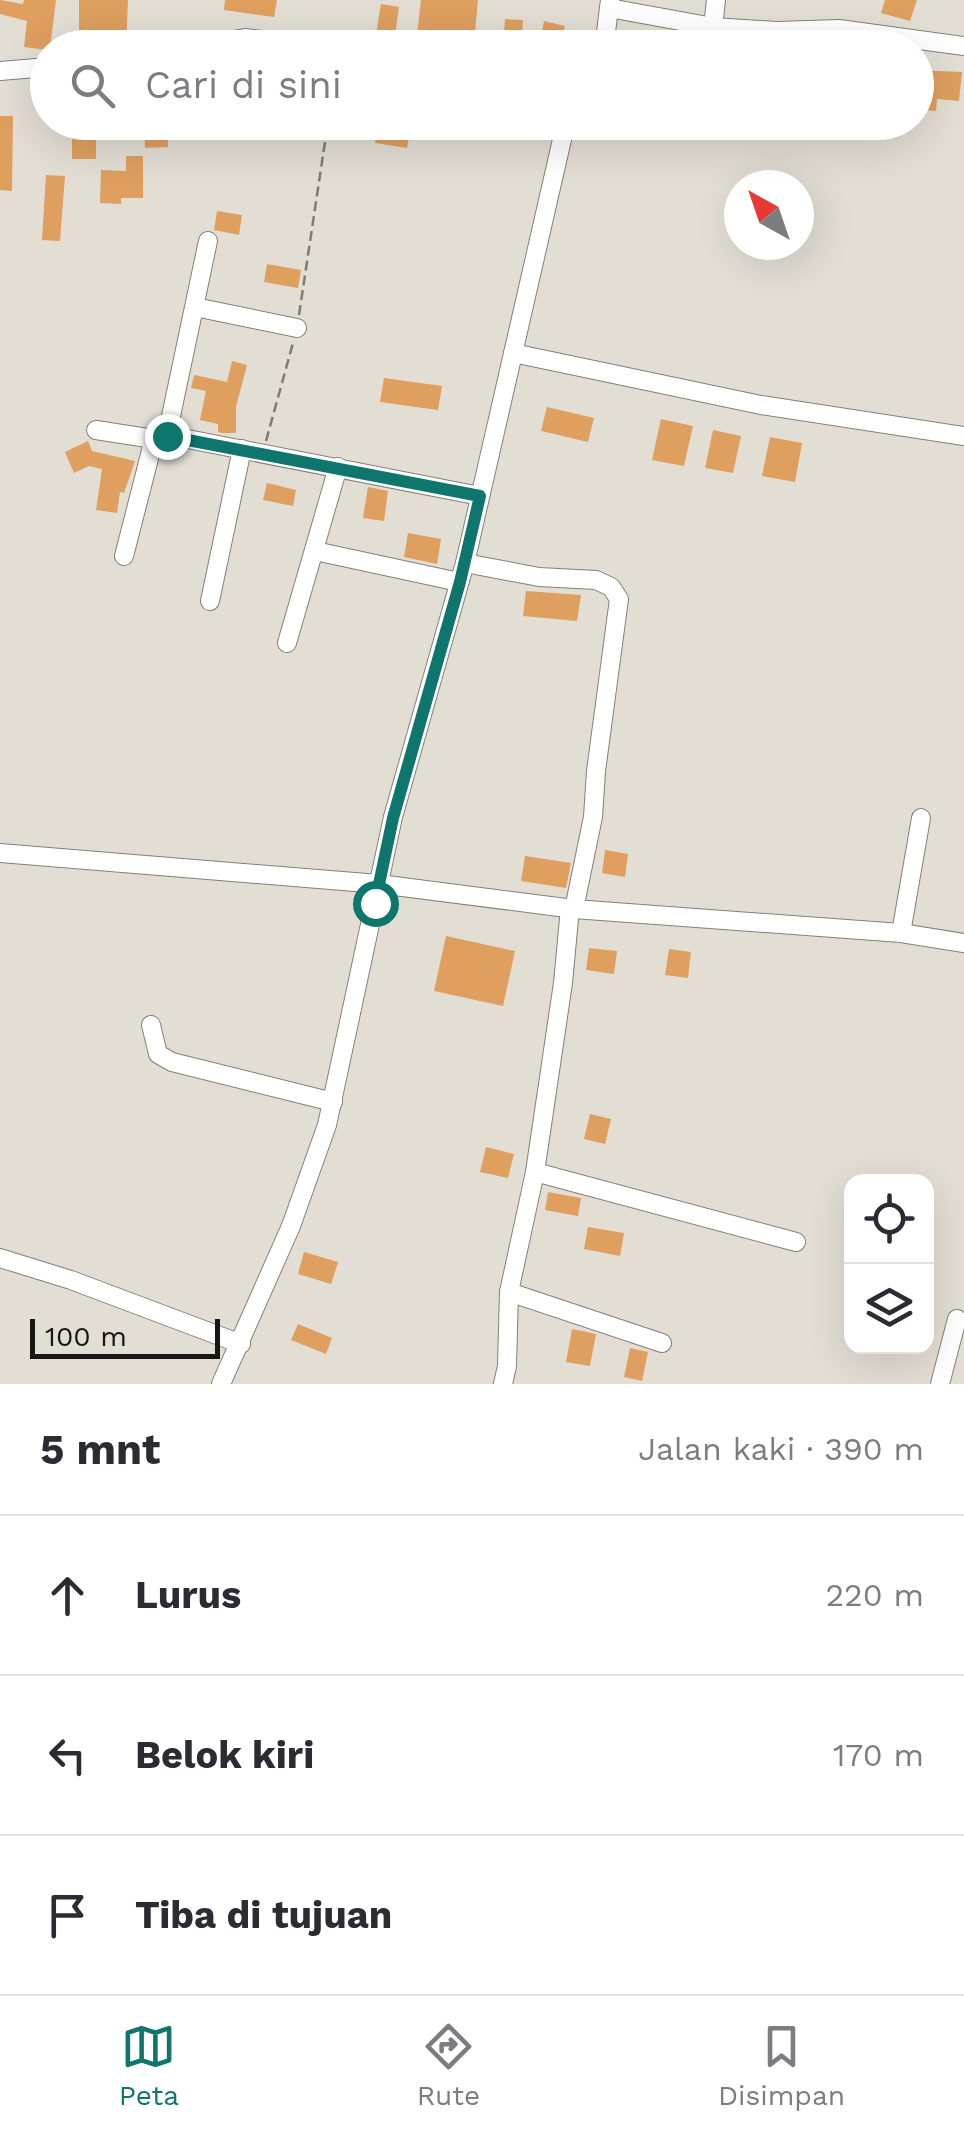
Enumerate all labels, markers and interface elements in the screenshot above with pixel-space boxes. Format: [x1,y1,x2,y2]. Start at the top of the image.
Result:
search box [30,30,934,140]
icon: search [65,58,120,113]
text: Cari di sini [145,63,342,107]
north arrow [724,170,814,260]
route end [145,414,191,460]
route start [353,881,399,927]
map controls [844,1174,934,1354]
button: locate [844,1174,934,1264]
button: layers [844,1264,934,1354]
scale bar [30,1314,220,1358]
text: 100 m [45,1320,127,1353]
text: 5 mnt [40,1425,160,1474]
text: Jalan kaki · 390 m [638,1430,924,1468]
icon: ahead [40,1568,95,1623]
text: Lurus [135,1573,241,1617]
text: 220 m [825,1576,924,1614]
icon: left [40,1728,95,1783]
text: Belok kiri [135,1733,314,1777]
text: 170 m [833,1736,924,1774]
icon: arrive [40,1888,95,1943]
text: Tiba di tujuan [135,1893,392,1937]
tab: Peta [119,2019,179,2112]
tab: Rute [417,2019,480,2112]
tab: Disimpan [718,2019,845,2112]

